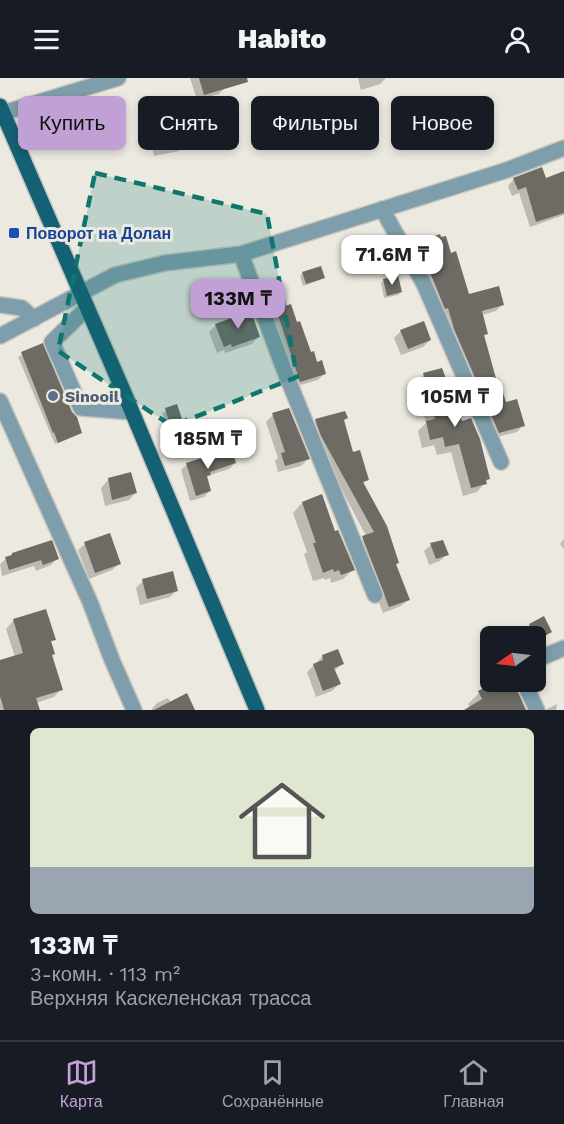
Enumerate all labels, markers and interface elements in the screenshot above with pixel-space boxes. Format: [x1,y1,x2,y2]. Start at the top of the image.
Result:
icon: menu [30,23,63,56]
text: Habito [238,23,327,55]
icon: person [501,23,534,56]
chip: Купить [18,96,126,150]
chip: Снять [138,96,239,150]
chip: Фильтры [251,96,379,150]
chip: Новое [391,96,494,150]
place label: Поворот на Долан [26,224,171,243]
marker: Поворот на Долан [7,226,21,240]
pin: 71.6M ₸ [337,235,447,286]
text: 71.6M ₸ [355,242,429,266]
pin: 133M ₸ [189,279,287,330]
text: 133M ₸ [204,286,272,310]
pin: 105M ₸ [406,377,504,428]
text: 105M ₸ [421,384,489,408]
place label: Sinooil [65,387,120,406]
marker: Sinooil [46,389,60,403]
pin: 185M ₸ [159,419,257,470]
text: 185M ₸ [174,426,242,450]
north arrow [480,626,546,692]
map controls [480,626,546,692]
icon: home [228,767,336,875]
text: 133M ₸ [30,930,117,960]
text: 3-комн. · 113 m² [30,962,180,986]
text: Верхняя Каскеленская трасса [30,986,311,1010]
tab: Карта [60,1056,103,1111]
tab: Сохранённые [222,1056,324,1111]
tab: Главная [443,1056,504,1111]

